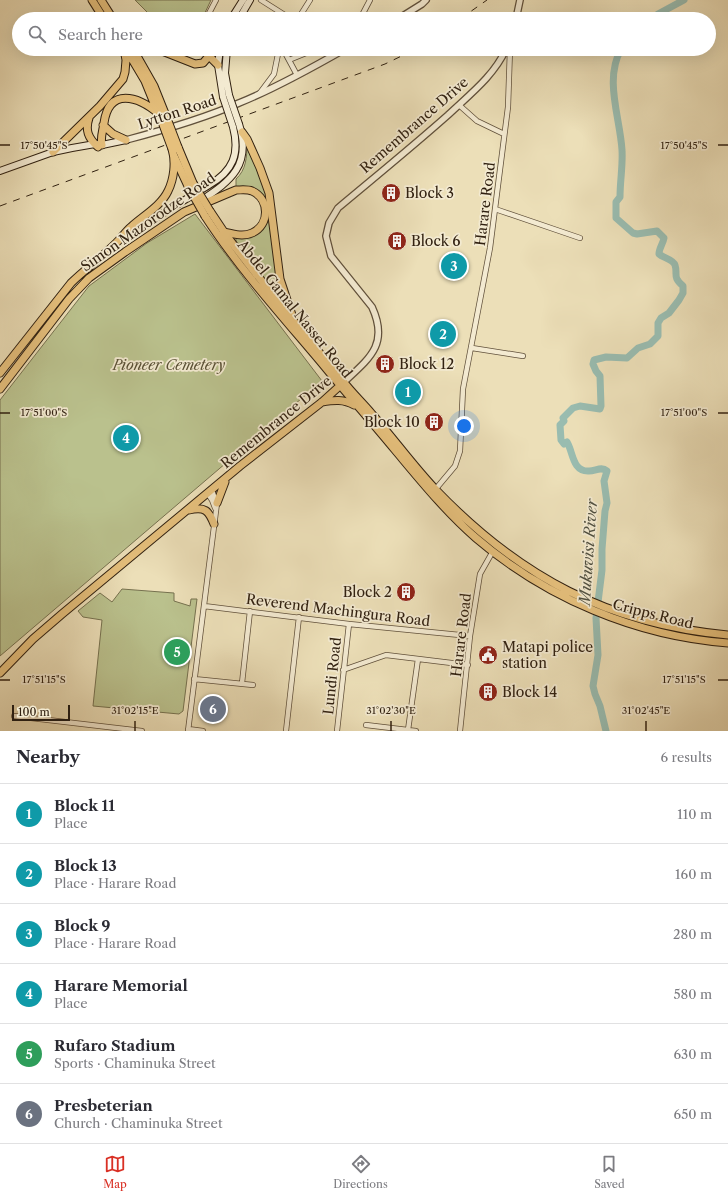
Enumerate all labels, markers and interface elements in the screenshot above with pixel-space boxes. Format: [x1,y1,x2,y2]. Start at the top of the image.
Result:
search box [12,12,716,56]
icon: search [26,23,48,45]
text: Search here [58,25,143,44]
street label: Remembrance Drive [356,73,472,177]
street label: Lytton Road [135,91,219,133]
text: 17°50'45"S [21,139,67,152]
text: 17°50'45"S [661,139,707,152]
street label: Harare Road [471,161,499,247]
street label: Simon Mazorodze Road [77,168,219,275]
building icon: Block 3 [380,182,402,204]
place label: Block 3 [405,184,454,202]
building icon: Block 6 [386,230,408,252]
place label: Block 6 [411,232,461,250]
street label: Abdel Gamal Nasser Road [233,235,357,382]
pin: 3 [441,251,467,281]
pin: 2 [430,319,456,349]
building icon: Block 12 [374,353,396,375]
place label: Block 12 [399,355,454,373]
park label: Pioneer Cemetery [112,356,225,374]
street label: Remembrance Drive [217,372,335,472]
pin: 1 [395,377,421,407]
text: 17°51'00"S [21,406,67,419]
text: 17°51'00"S [661,406,707,419]
building icon: Block 10 [423,411,445,433]
place label: Block 10 [364,413,420,431]
your location [454,416,474,436]
pin: 4 [113,423,139,453]
water label: Mukuvisi River [575,497,601,608]
building icon: Block 2 [395,581,417,603]
place label: Block 2 [343,583,392,601]
street label: Reverend Machingura Road [245,590,432,630]
street label: Harare Road [447,592,475,678]
street label: Cripps Road [611,595,696,633]
street label: Lundi Road [319,636,345,716]
pin: 5 [164,637,190,667]
place label: Matapi police station [502,638,593,672]
public building icon: Matapi police station [477,644,499,666]
text: 17°51'15"S [22,673,66,686]
text: 17°51'15"S [662,673,706,686]
building icon: Block 14 [477,681,499,703]
place label: Block 14 [502,683,557,701]
pin: 6 [200,694,226,724]
scale bar [12,703,70,722]
text: 31°02'15"E [111,704,159,717]
text: 31°02'30"E [366,704,416,717]
text: 31°02'45"E [622,704,670,717]
text: 100 m [18,705,50,719]
text: Nearby [16,747,80,767]
text: 6 results [661,749,712,765]
text: Block 11 [54,796,115,815]
text: 1 [26,806,32,822]
text: 110 m [677,806,712,822]
text: Place [54,815,87,831]
text: Block 13 [54,856,117,875]
text: 2 [25,866,33,882]
text: 160 m [675,866,712,882]
text: Place · Harare Road [54,875,176,891]
text: Block 9 [54,916,110,935]
text: 3 [25,926,33,942]
text: 280 m [673,926,712,942]
text: Place · Harare Road [54,935,176,951]
text: Harare Memorial [54,976,188,995]
text: 4 [25,986,33,1002]
text: 580 m [673,986,712,1002]
text: Place [54,995,87,1011]
text: Rufaro Stadium [54,1036,175,1055]
text: 5 [25,1046,33,1062]
text: 630 m [673,1046,712,1062]
text: Sports · Chaminuka Street [54,1055,216,1071]
text: Presbeterian [54,1096,153,1115]
text: 6 [25,1106,33,1122]
text: 650 m [674,1106,712,1122]
text: Church · Chaminuka Street [54,1115,223,1131]
tab: Map [103,1153,127,1191]
tab: Directions [333,1153,388,1191]
tab: Saved [594,1153,625,1191]

